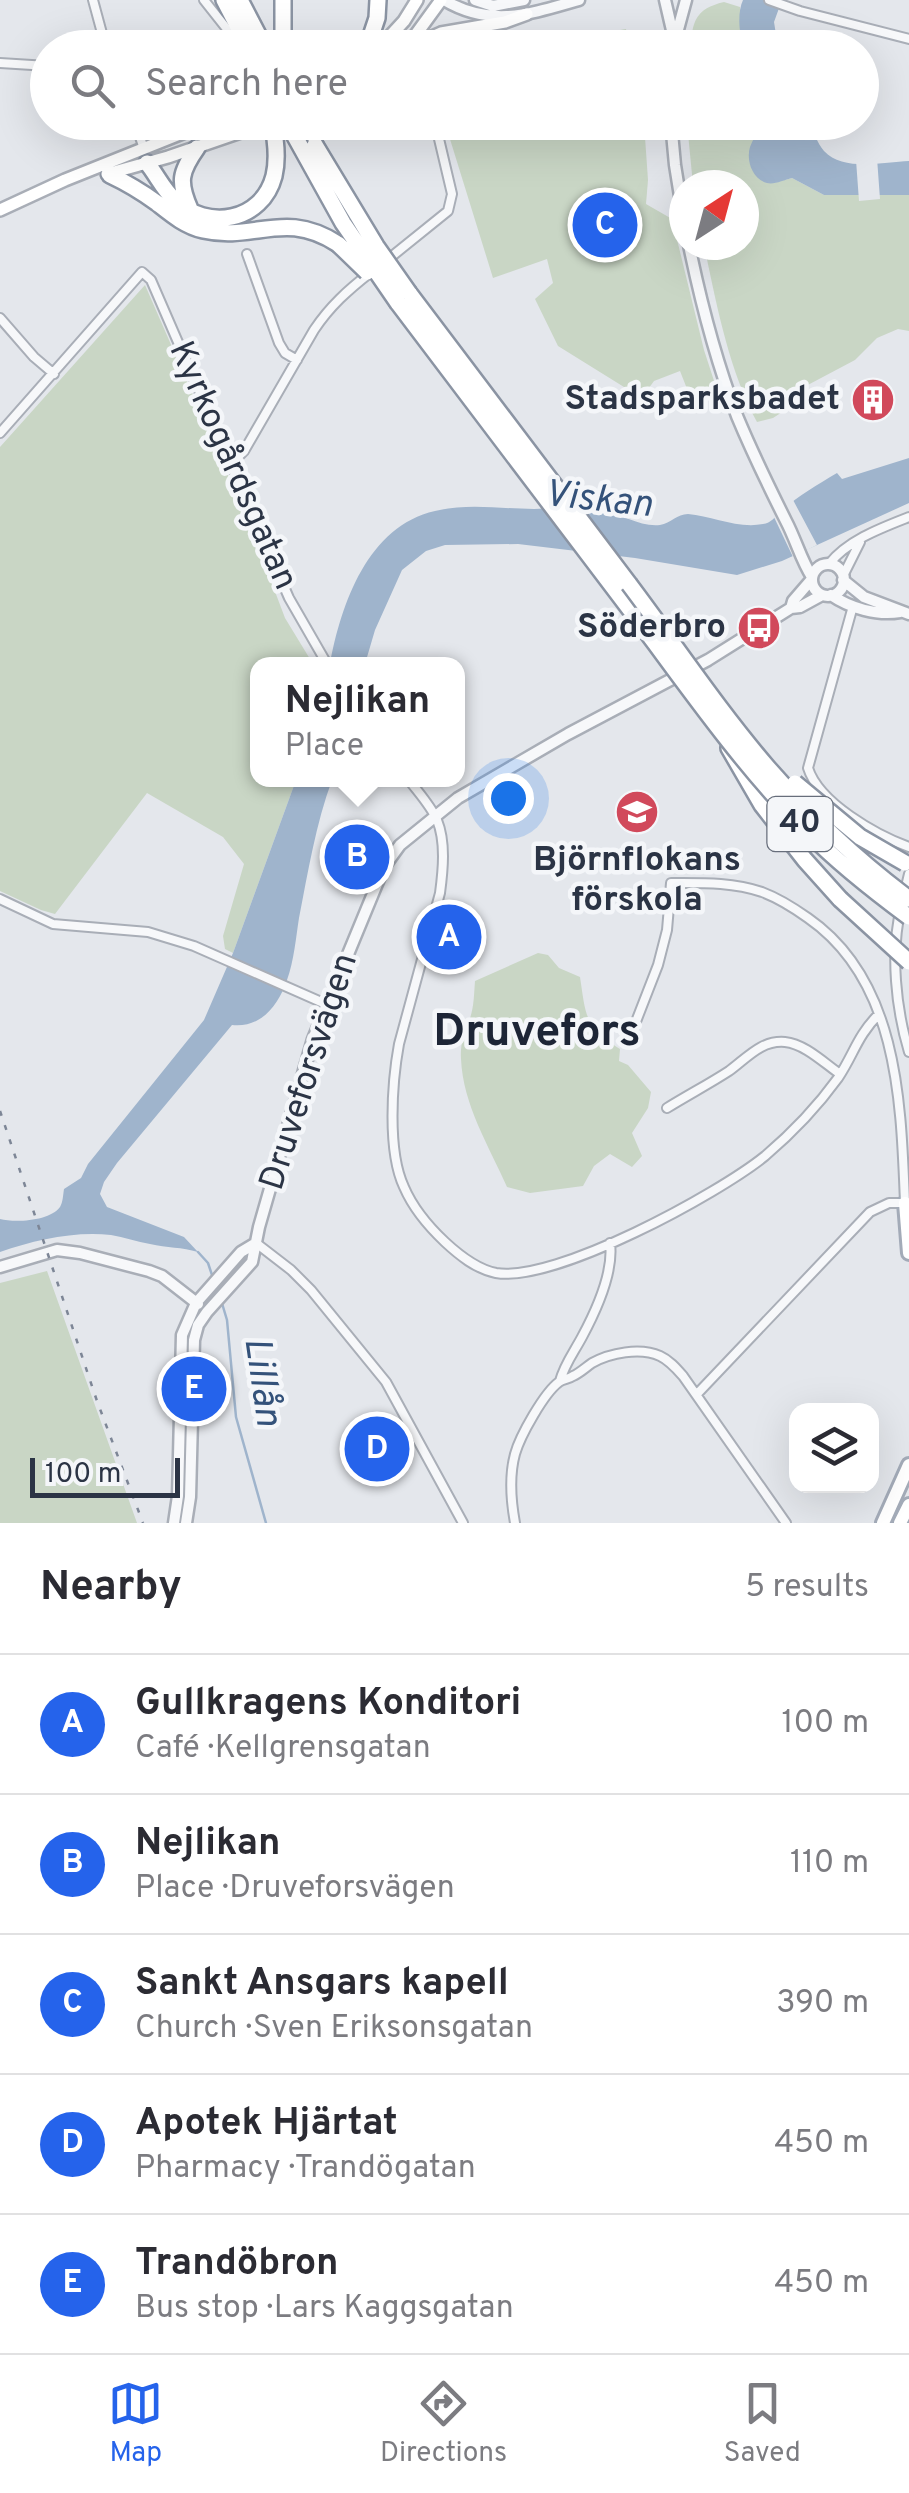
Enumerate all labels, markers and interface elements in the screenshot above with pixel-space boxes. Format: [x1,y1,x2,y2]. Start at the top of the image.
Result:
search box [30,30,879,140]
icon: search [65,58,120,113]
text: Search here [145,61,348,110]
north arrow [669,170,759,260]
pin: C [572,188,638,262]
street label: Kyrkogårdsgatan [157,335,307,597]
building icon: Stadsparksbadet [850,377,896,423]
place label: Stadsparksbadet [565,378,840,422]
water label: Viskan [541,471,655,531]
bus stop icon: Söderbro [736,605,782,651]
place label: Söderbro [577,606,726,650]
popup [250,657,465,787]
text: Nejlikan [285,678,430,727]
text: Place [285,727,364,767]
your location [483,773,534,824]
school or university icon: Björnflokans förskola [614,789,660,835]
road number: 40 [768,797,832,851]
pin: B [324,820,390,894]
place label: Björnflokans förskola [533,839,741,923]
pin: A [416,900,482,974]
street label: Druveforsvägen [251,948,369,1196]
district label: Druvefors [433,1005,641,1062]
water label: Lillån [231,1334,292,1430]
pin: E [162,1352,226,1426]
map controls [789,1403,879,1493]
button: layers [789,1403,879,1493]
pin: D [344,1412,410,1486]
scale bar [30,1453,180,1498]
text: 100 m [45,1457,121,1493]
text: Nearby [40,1562,182,1615]
text: 5 results [745,1568,869,1608]
text: Gullkragens Konditori [135,1680,521,1729]
text: A [61,1704,84,1744]
text: 100 m [782,1704,869,1744]
text: Café · Kellgrensgatan [135,1729,431,1769]
text: Nejlikan [135,1820,281,1869]
text: B [61,1844,84,1884]
text: 110 m [790,1844,869,1884]
text: Place · Druveforsvägen [135,1869,455,1909]
text: Sankt Ansgars kapell [135,1960,509,2009]
text: C [62,1984,83,2024]
text: 390 m [776,1984,869,2024]
text: Church · Sven Eriksonsgatan [135,2009,533,2049]
text: Apotek Hjärtat [135,2100,398,2149]
text: D [61,2124,84,2164]
text: 450 m [774,2124,869,2164]
text: Pharmacy · Trandögatan [135,2149,476,2189]
text: Trandöbron [135,2240,338,2289]
text: E [63,2264,82,2304]
text: 450 m [774,2264,869,2304]
text: Bus stop · Lars Kaggsgatan [135,2289,514,2329]
tab: Map [108,2376,163,2472]
tab: Directions [380,2376,507,2472]
tab: Saved [724,2376,801,2472]

